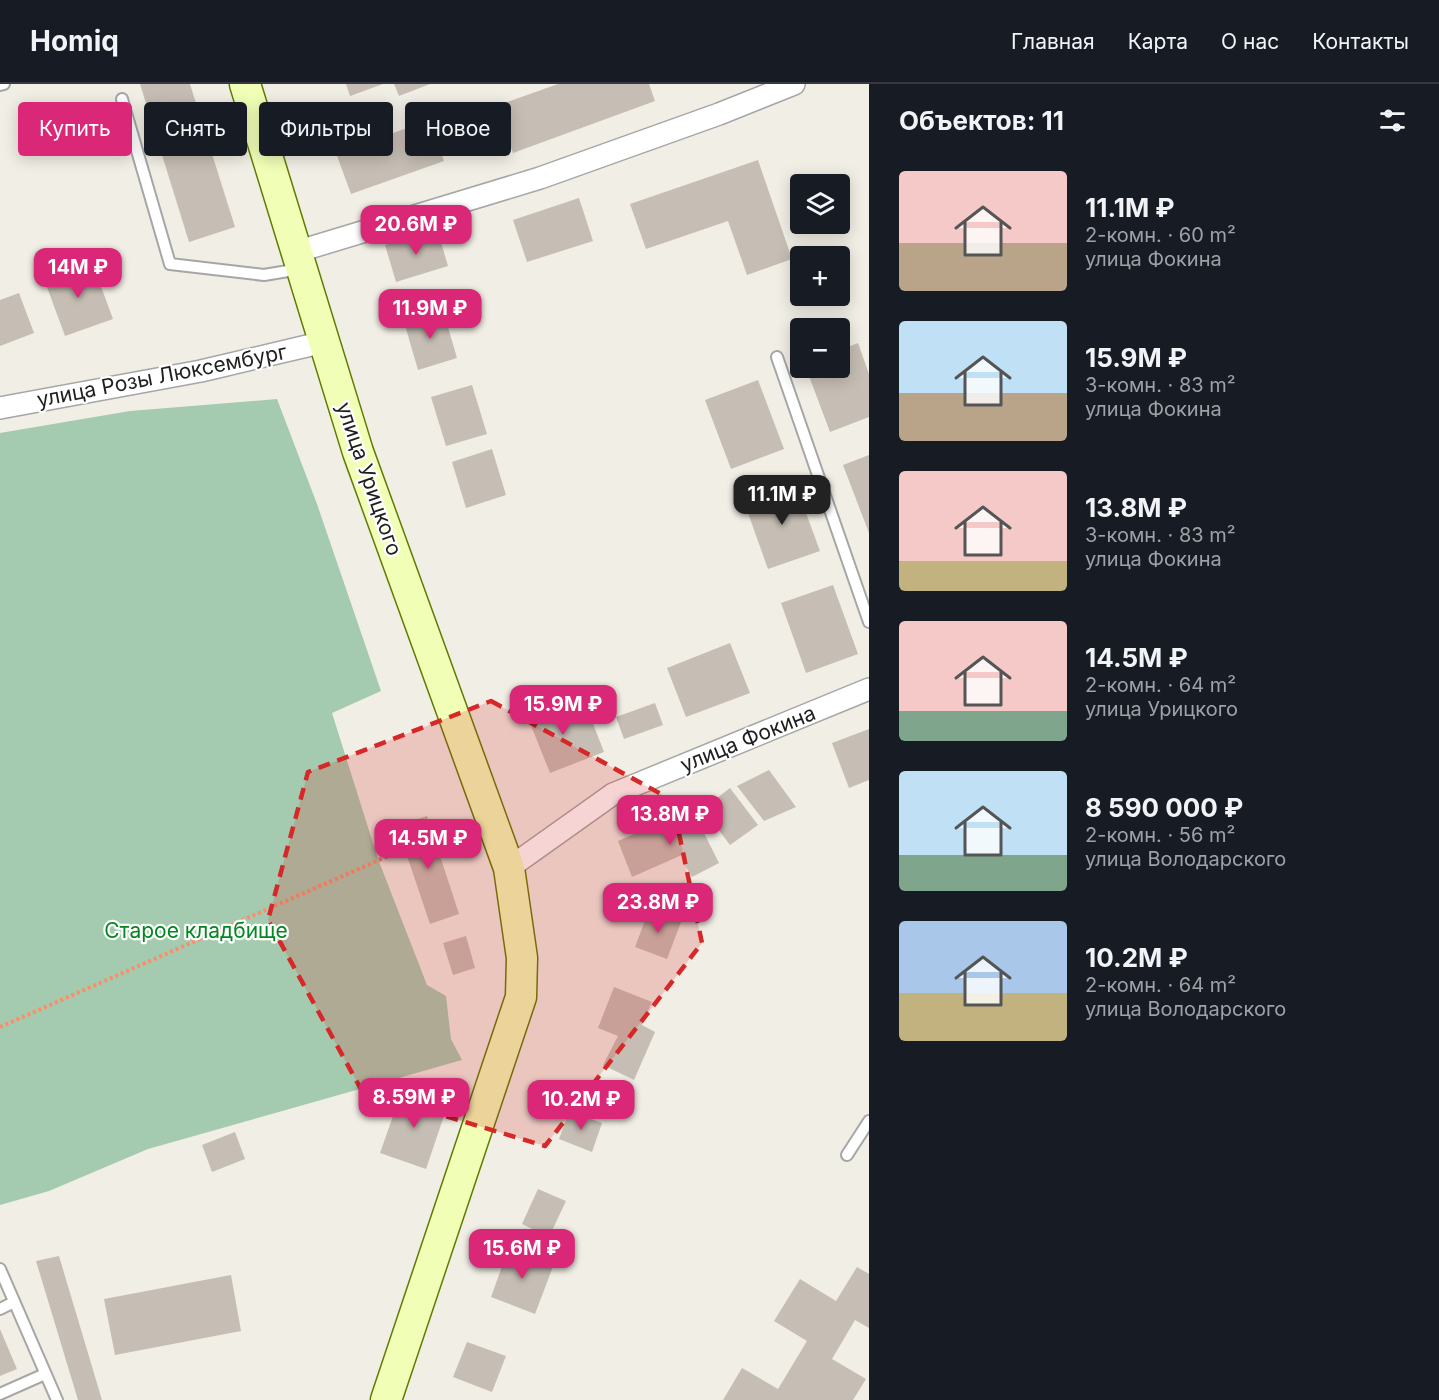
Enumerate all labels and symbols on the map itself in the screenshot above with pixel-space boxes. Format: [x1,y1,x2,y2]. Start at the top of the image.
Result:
pin: 20.6M ₽ [361,205,471,256]
pin: 14M ₽ [36,248,120,299]
pin: 11.9M ₽ [375,289,485,340]
street label: улица Розы Люксембург [35,339,289,412]
street label: улица Урицкого [331,399,407,559]
pin: 11.1M ₽ [727,475,837,526]
pin: 15.9M ₽ [508,685,618,736]
street label: улица Фокина [677,700,819,777]
pin: 13.8M ₽ [615,795,725,846]
pin: 14.5M ₽ [373,819,483,870]
pin: 23.8M ₽ [603,883,713,934]
park label: Старое кладбище [104,918,288,943]
pin: 8.59M ₽ [359,1078,469,1129]
pin: 10.2M ₽ [526,1080,636,1131]
pin: 15.6M ₽ [467,1229,577,1280]

